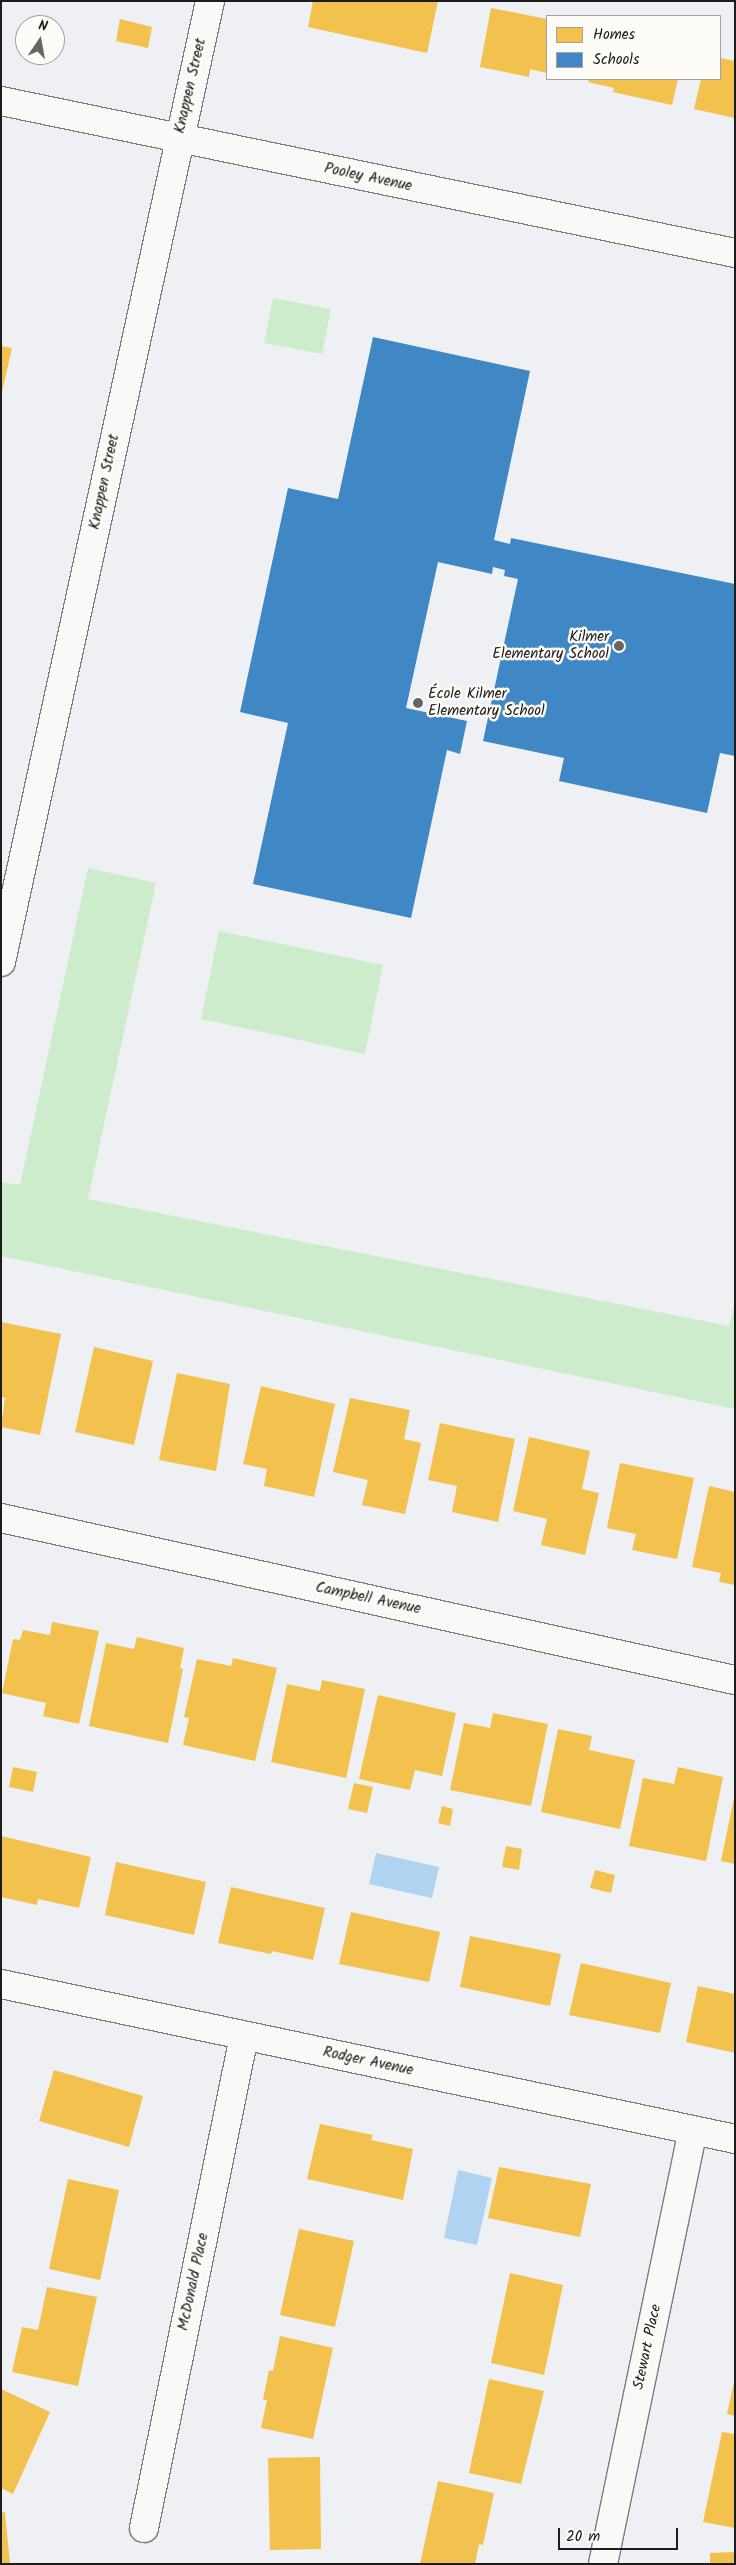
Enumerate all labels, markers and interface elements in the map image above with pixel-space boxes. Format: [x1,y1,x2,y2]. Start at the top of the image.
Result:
north arrow [15,15,65,65]
text: N [36,15,50,38]
legend [546,15,721,80]
text: Homes [593,23,635,47]
street label: Knappen Street [171,37,211,135]
text: Schools [593,48,639,72]
street label: Pooley Avenue [322,160,414,196]
street label: Knappen Street [86,433,124,531]
place label: Kilmer Elementary School [492,628,609,663]
marker: Kilmer Elementary School [613,640,625,652]
place label: École Kilmer Elementary School [428,685,545,720]
marker: École Kilmer Elementary School [412,697,424,709]
street label: Campbell Avenue [314,1579,422,1619]
street label: Rodger Avenue [321,2044,415,2080]
street label: McDonald Place [175,2231,213,2333]
street label: Stewart Place [630,2303,666,2391]
scale bar [561,2518,681,2550]
text: 20 m [566,2525,600,2549]

